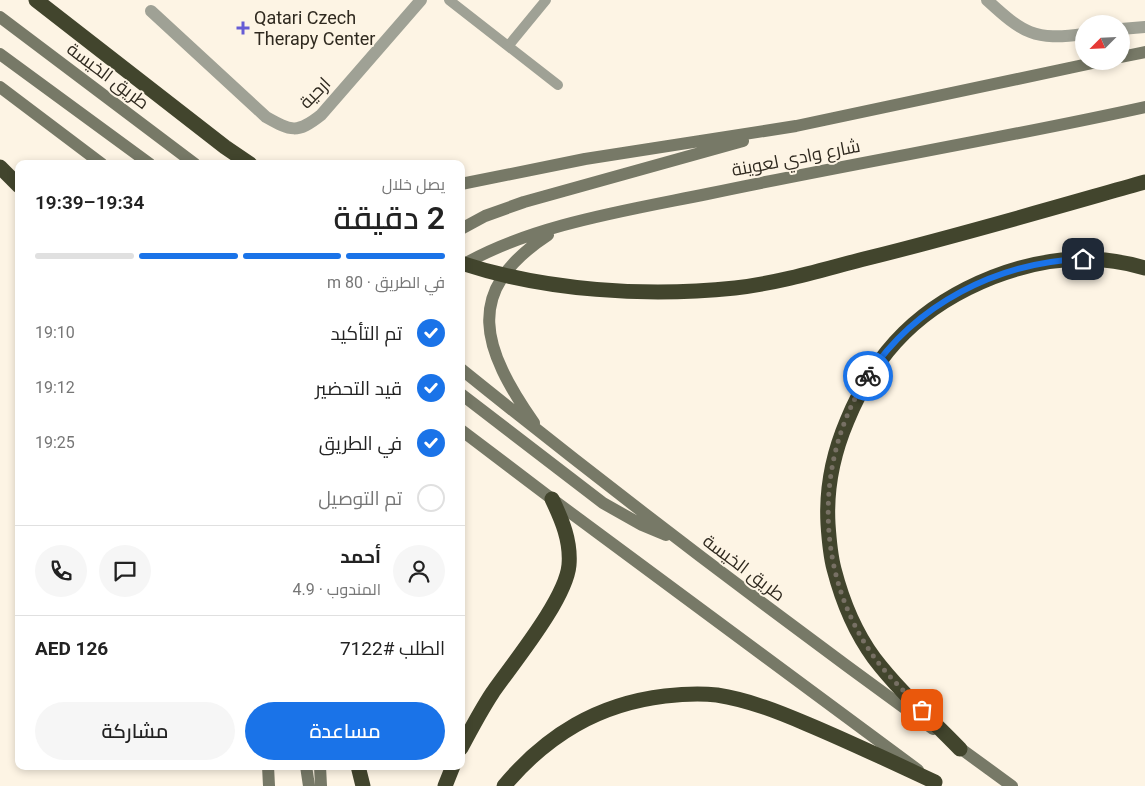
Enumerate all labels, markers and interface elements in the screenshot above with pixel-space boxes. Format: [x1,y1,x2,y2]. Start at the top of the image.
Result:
place label: Qatari Czech Therapy Center [254,7,375,49]
north arrow [1075,15,1130,70]
map controls [1075,15,1130,70]
marker: Qatari Czech Therapy Center [236,21,250,35]
street label: طريق الخيسة [62,38,154,115]
street label: ارحية [295,73,335,113]
street label: شارع وادي لعوينة [730,135,863,184]
text: يصل خلال [382,175,445,194]
text: 19:34–19:39 [35,191,144,214]
text: 2 دقيقة [334,199,445,237]
pin [1062,238,1104,280]
icon: home [1069,245,1097,273]
text: في الطريق · 80 m [327,273,445,292]
icon: check [417,319,445,347]
text: تم التأكيد [331,322,402,345]
text: 19:10 [35,323,75,342]
courier [843,351,893,401]
icon: bike [854,362,882,390]
icon: check [417,374,445,402]
text: قيد التحضير [315,377,402,400]
text: 19:12 [35,378,75,397]
icon: check [417,429,445,457]
text: في الطريق [319,432,402,455]
text: 19:25 [35,433,75,452]
text: تم التوصيل [318,487,402,510]
street label: طريق الخيسة [698,530,790,607]
button: phone [35,545,87,597]
button: chat [99,545,151,597]
text: أحمد [340,545,381,568]
button: person [393,545,445,597]
text: المندوب · 4.9 [293,580,381,599]
text: AED 126 [35,637,108,660]
text: الطلب #7122 [340,637,445,660]
pin [901,689,943,731]
icon: bag [908,696,936,724]
button: مشاركة [35,702,235,760]
button: مساعدة [245,702,445,760]

